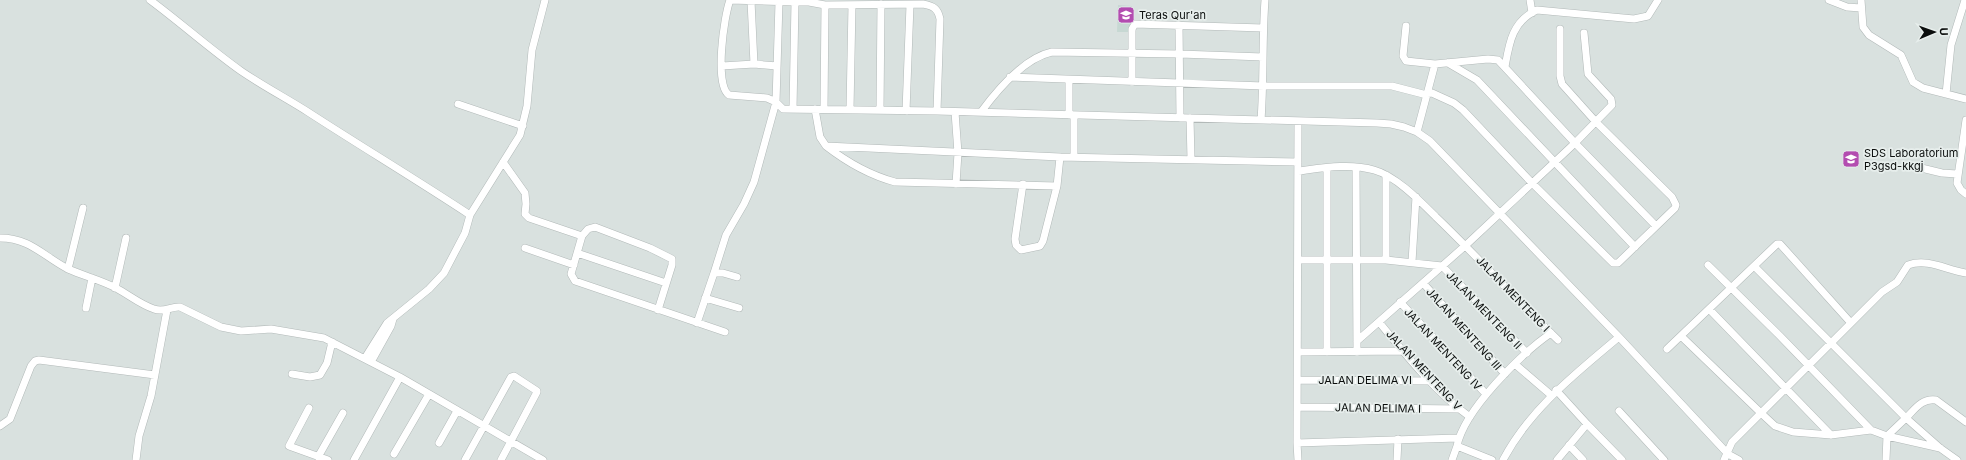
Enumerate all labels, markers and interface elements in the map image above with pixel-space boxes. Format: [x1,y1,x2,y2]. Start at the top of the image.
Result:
school or university icon: Teras Qur'an [1116,5,1136,25]
place label: Teras Qur'an [1139,8,1206,22]
north arrow [1914,12,1954,52]
text: U [1937,27,1951,36]
place label: SDS Laboratorium P3gsd-kkgj [1864,146,1958,173]
school or university icon: SDS Laboratorium P3gsd-kkgj [1841,149,1861,169]
street label: JALAN MENTENG I [1473,253,1553,335]
street label: JALAN MENTENG II [1443,268,1525,352]
street label: JALAN MENTENG III [1423,285,1505,373]
street label: JALAN MENTENG IV [1401,305,1485,393]
street label: JALAN MENTENG V [1383,327,1465,413]
street label: JALAN DELIMA VI [1318,373,1412,387]
street label: JALAN DELIMA I [1335,400,1421,416]

